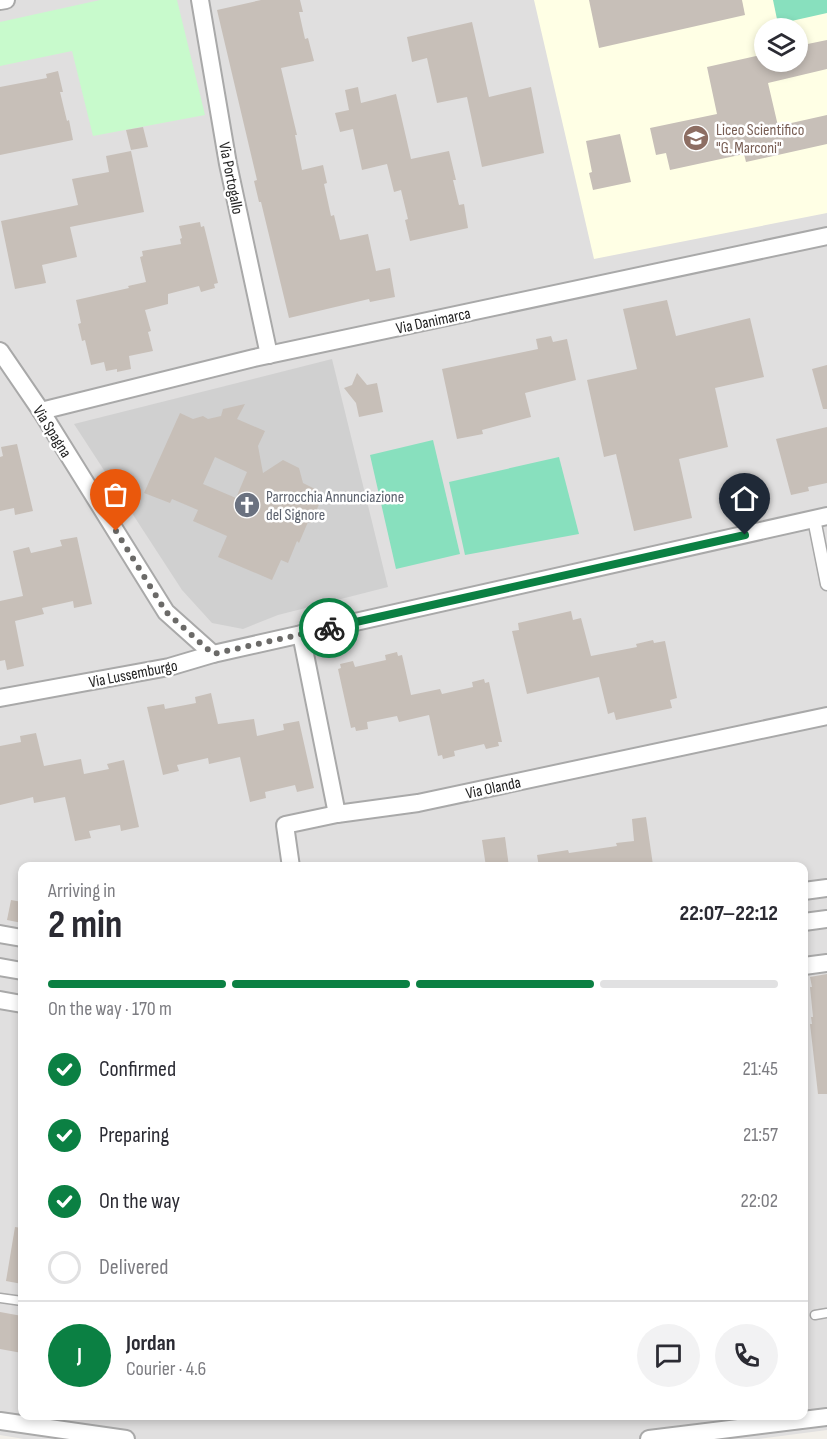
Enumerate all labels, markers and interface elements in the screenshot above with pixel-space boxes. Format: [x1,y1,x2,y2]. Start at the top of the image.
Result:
map controls [754,18,808,72]
button: layers [754,18,808,72]
place label: Liceo Scientifico "G. Marconi" [716,121,804,158]
school or university icon: Liceo Scientifico "G. Marconi" [681,123,711,153]
street label: Via Portogallo [214,140,247,216]
street label: Via Danimarca [394,304,472,339]
street label: Via Spagna [28,402,75,461]
pin [90,469,141,531]
pin [719,473,770,535]
icon: bag [99,478,132,511]
icon: home [728,482,761,515]
place label: Parrocchia Annunciazione del Signore [266,488,404,525]
church icon: Parrocchia Annunciazione del Signore [232,490,262,520]
courier [299,598,359,658]
icon: bike [313,612,346,645]
street label: Via Lussemburgo [87,657,179,692]
street label: Via Olanda [464,773,522,804]
text: Arriving in [48,879,116,903]
text: 22:07–22:12 [680,900,778,927]
text: 2 min [48,902,122,949]
text: On the way · 170 m [48,997,172,1021]
icon: check [48,1053,81,1086]
text: Confirmed [99,1056,176,1083]
text: 21:45 [742,1057,778,1081]
icon: check [48,1119,81,1152]
text: Preparing [99,1122,169,1149]
text: 21:57 [743,1123,778,1147]
icon: check [48,1185,81,1218]
text: On the way [99,1188,180,1215]
text: 22:02 [741,1189,778,1213]
text: Delivered [99,1254,168,1281]
button: chat [637,1324,700,1387]
button: phone [715,1324,778,1387]
text: Jordan [126,1330,175,1357]
text: J [77,1342,82,1369]
text: Courier · 4.6 [126,1357,206,1381]

